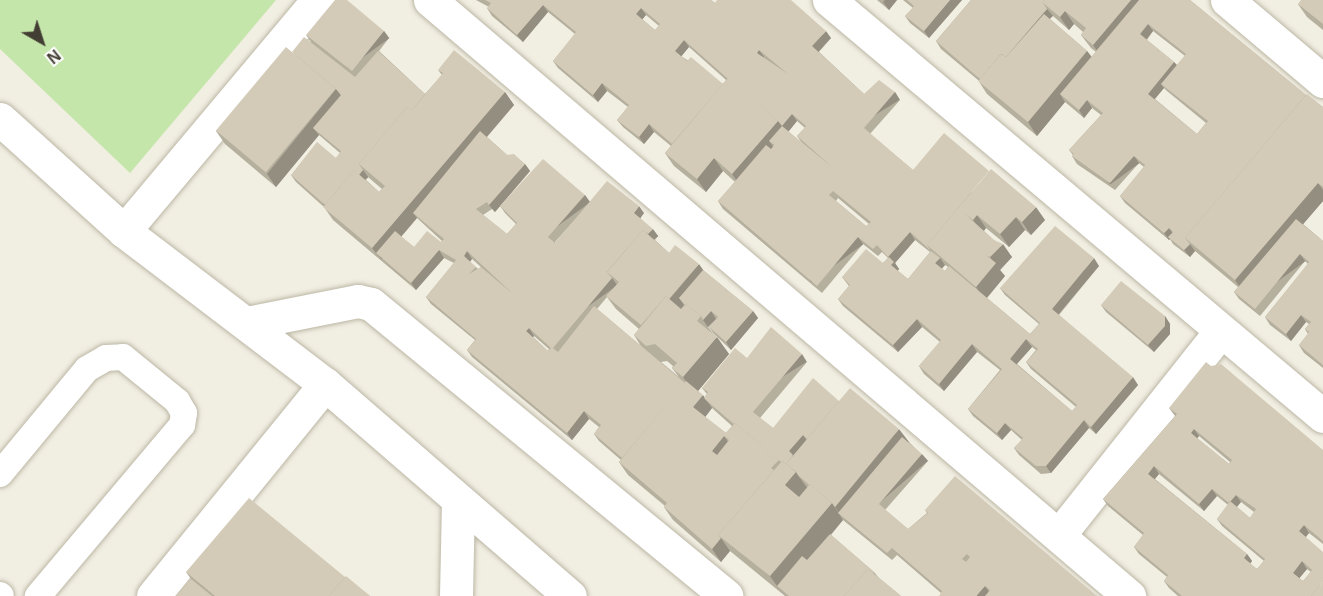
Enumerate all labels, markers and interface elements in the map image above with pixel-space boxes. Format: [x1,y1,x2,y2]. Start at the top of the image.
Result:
north arrow [12,12,72,72]
text: N [44,46,63,67]

